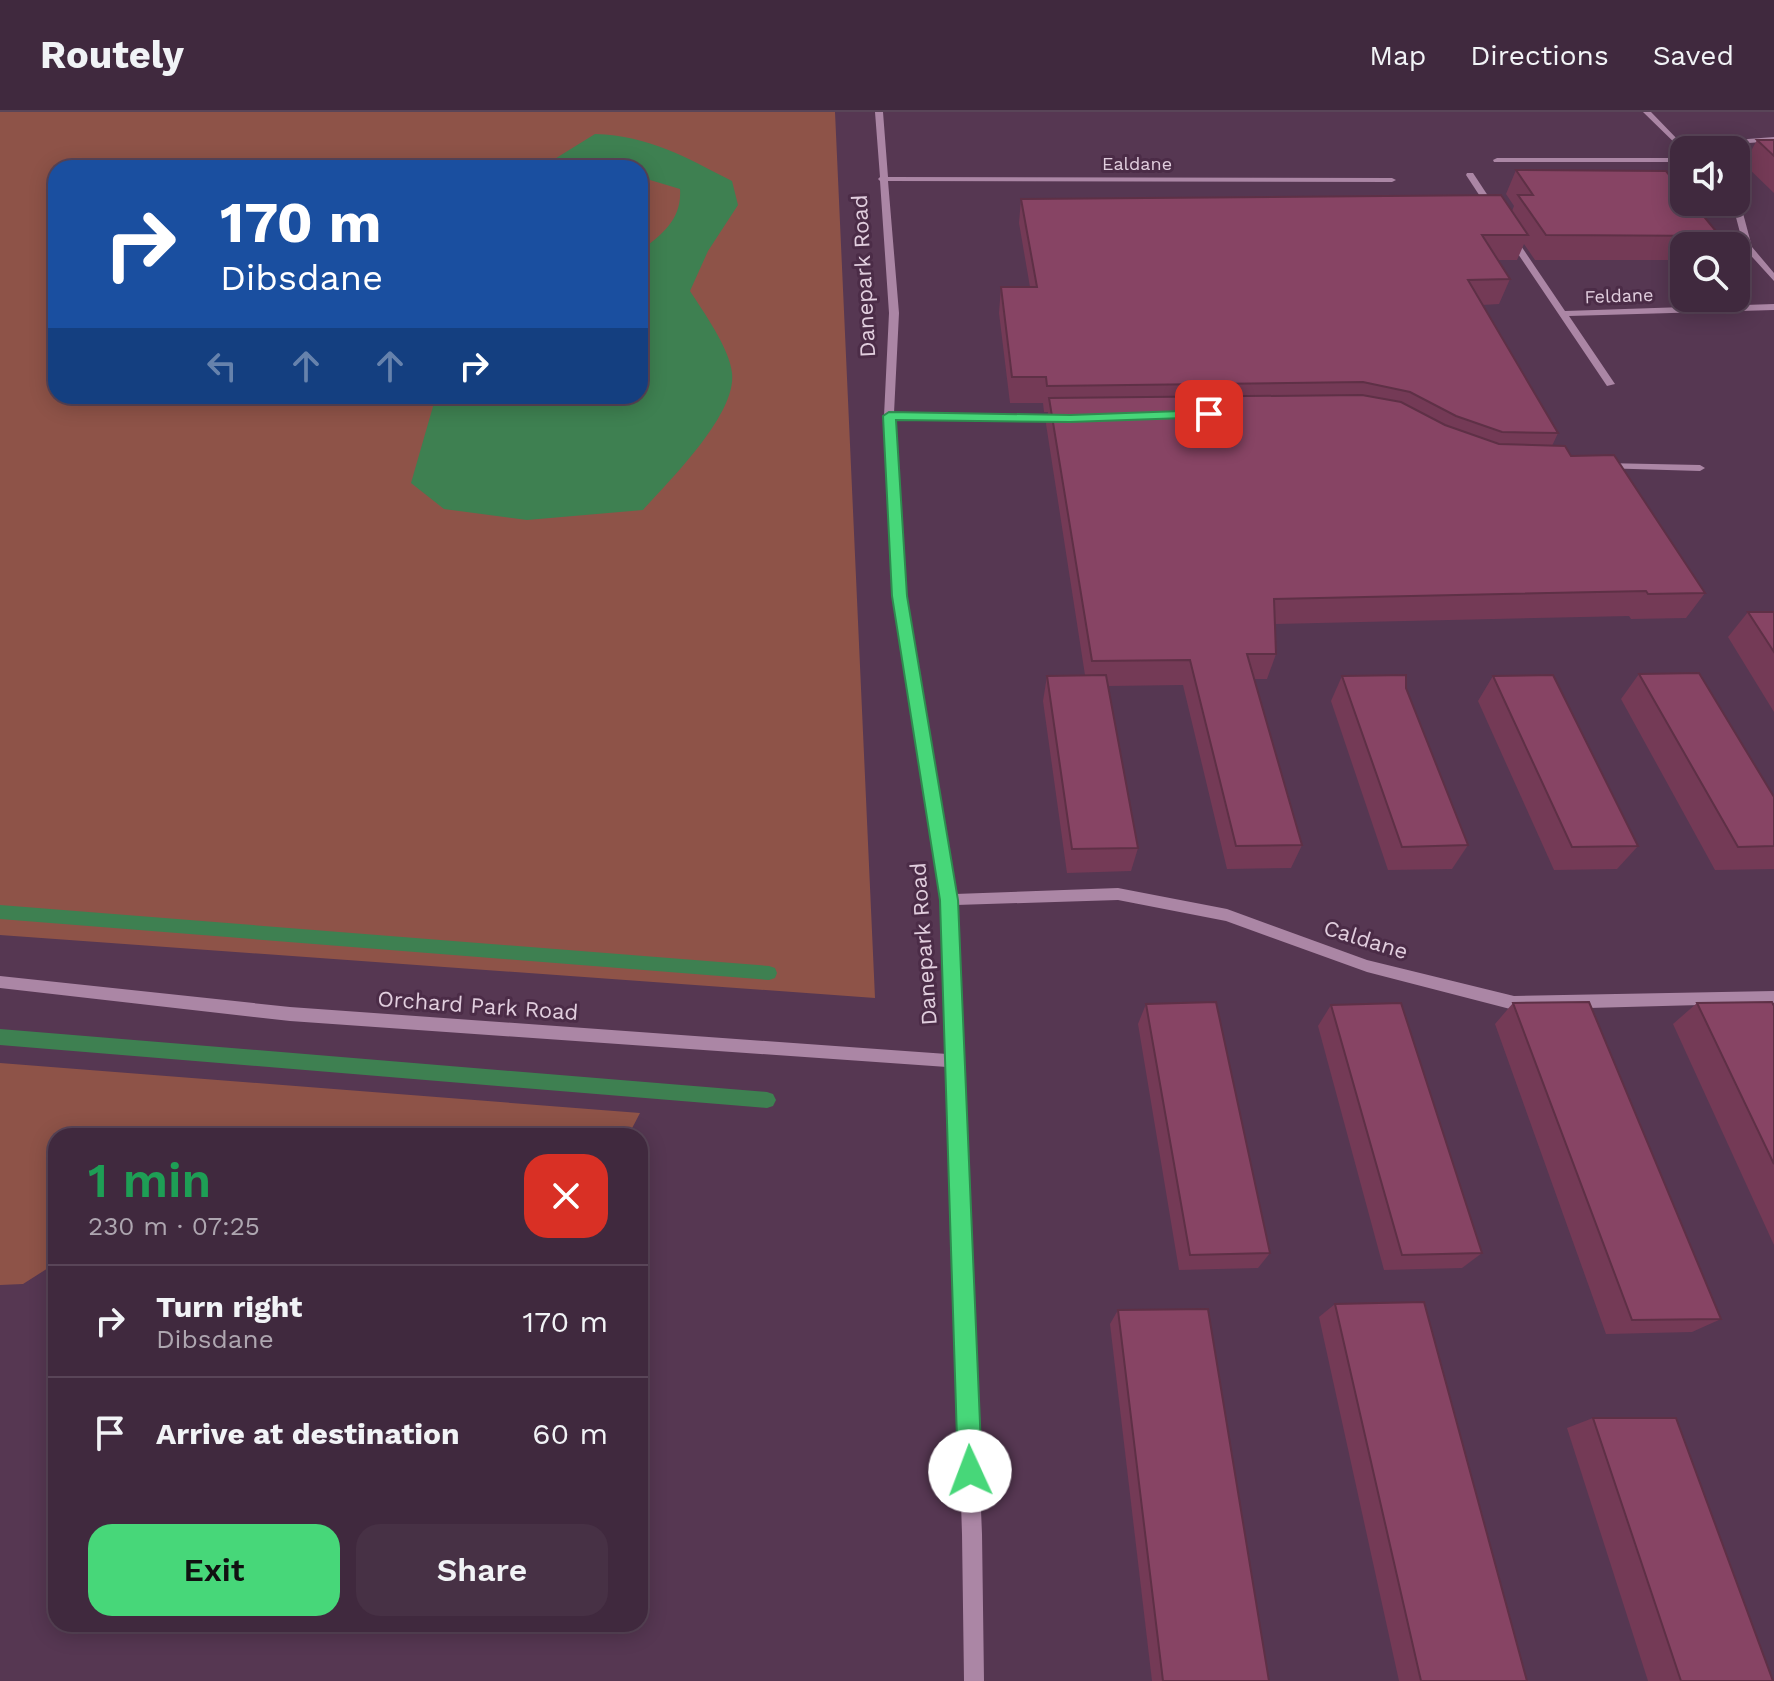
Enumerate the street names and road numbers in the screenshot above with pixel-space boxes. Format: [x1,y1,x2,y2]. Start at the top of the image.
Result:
street label: Ealdane [1102,153,1172,174]
street label: Danepark Road [847,194,880,358]
street label: Feldane [1584,284,1654,307]
street label: Danepark Road [905,862,942,1026]
street label: Caldane [1321,915,1411,964]
street label: Orchard Park Road [377,986,579,1025]

